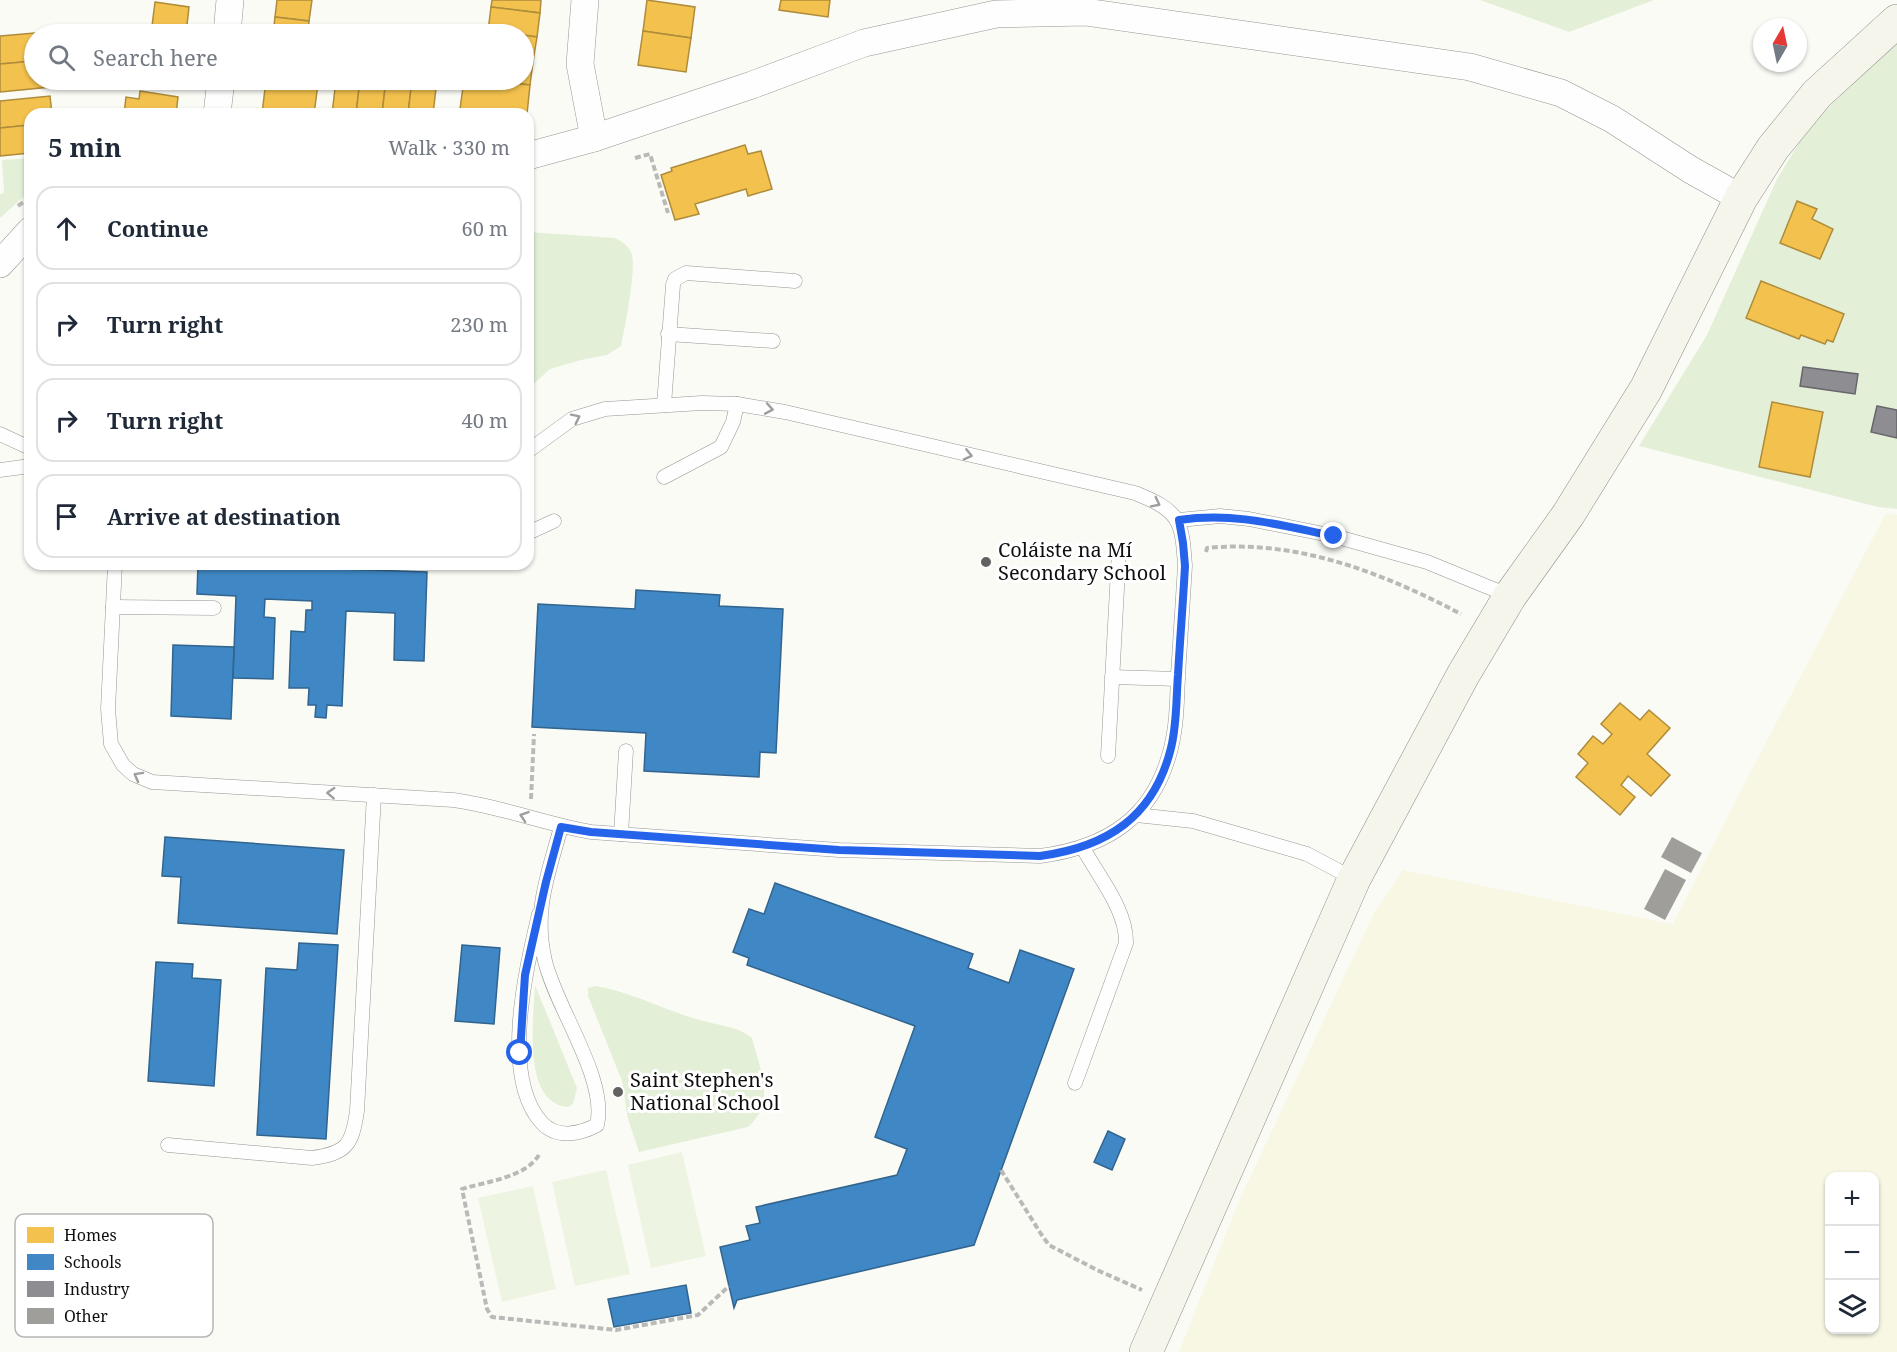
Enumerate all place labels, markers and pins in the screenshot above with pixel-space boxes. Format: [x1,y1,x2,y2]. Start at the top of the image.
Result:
place label: Coláiste na Mí Secondary School [998,536,1166,586]
marker: Coláiste na Mí Secondary School [979,555,993,569]
place label: Saint Stephen's National School [630,1066,780,1116]
marker: Saint Stephen's National School [611,1085,625,1099]

